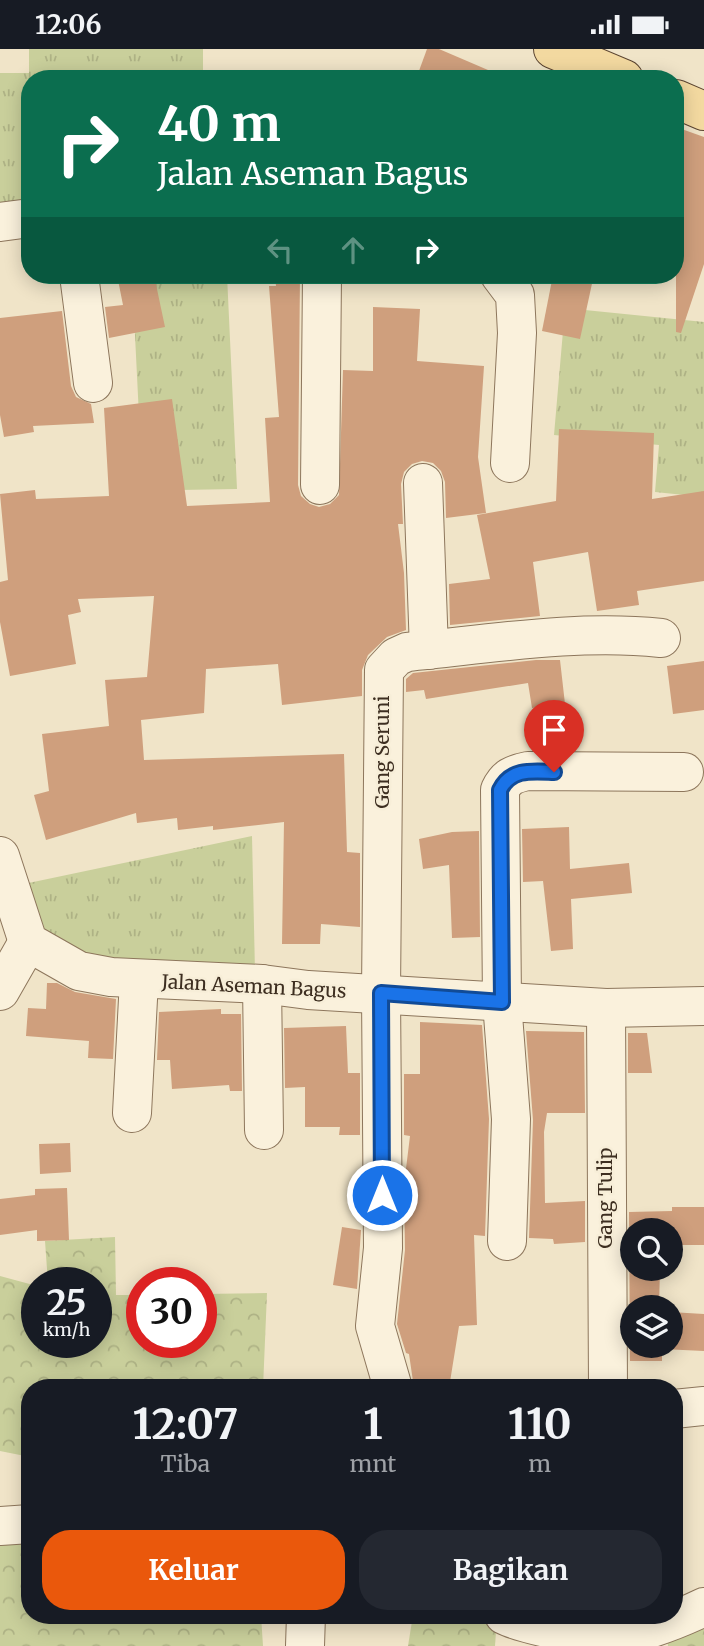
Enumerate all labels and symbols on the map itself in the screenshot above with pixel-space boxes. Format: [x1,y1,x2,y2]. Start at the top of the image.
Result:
street label: Gang Seruni [370,696,394,808]
pin [524,700,584,772]
street label: Jalan Aseman Bagus [160,969,347,1003]
street label: Gang Tulip [593,1148,617,1248]
position arrow [345,1158,419,1232]
speed limit sign: 30 [126,1267,217,1358]

